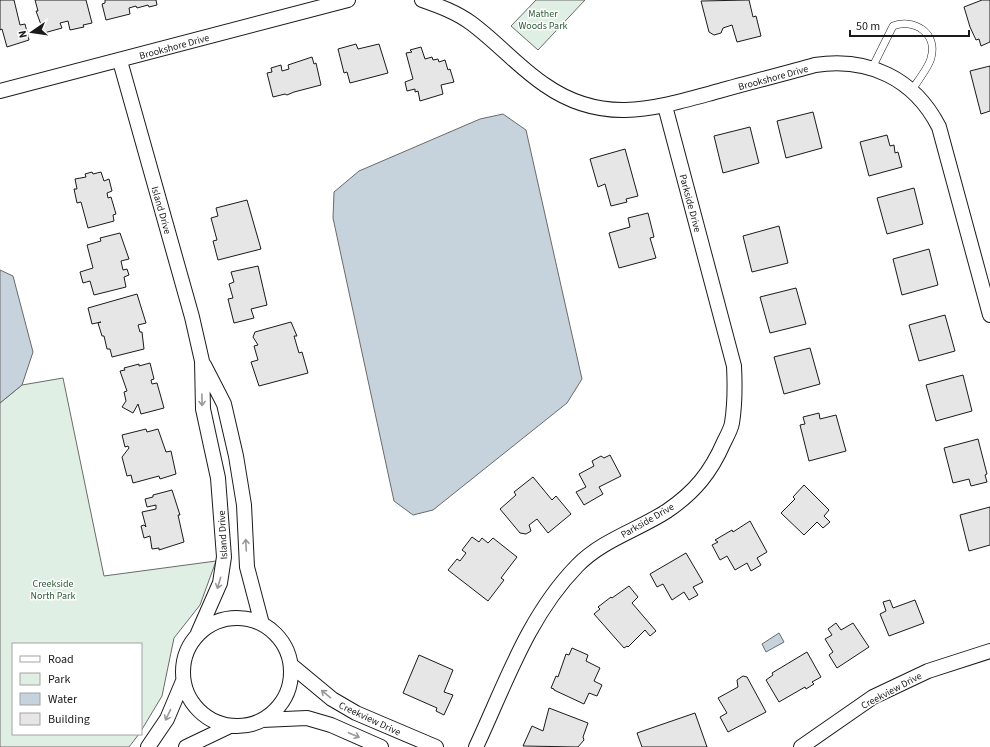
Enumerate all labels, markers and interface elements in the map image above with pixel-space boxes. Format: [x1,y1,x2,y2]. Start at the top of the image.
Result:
park label: Mather Woods Park [518,7,568,33]
north arrow [12,12,52,52]
scale bar [850,12,969,38]
text: 50 m [856,18,880,35]
text: N [15,29,31,39]
street label: Brookshore Drive [138,31,211,63]
street label: Brookshore Drive [737,62,810,94]
street label: Parkside Drive [676,173,705,234]
street label: Island Drive [148,185,175,236]
one-way arrow [199,393,206,406]
street label: Parkside Drive [618,500,677,542]
street label: Island Drive [215,510,231,560]
one-way arrow [242,539,250,552]
park label: Creekside North Park [31,577,75,603]
one-way arrow [215,577,222,590]
legend [12,643,142,735]
text: Road [48,651,74,668]
street label: Creekview Drive [859,669,924,713]
text: Park [48,671,70,688]
one-way arrow [320,690,331,699]
text: Water [48,691,78,708]
street label: Creekview Drive [336,698,403,739]
one-way arrow [164,709,171,721]
text: Building [48,711,90,728]
one-way arrow [347,732,359,739]

